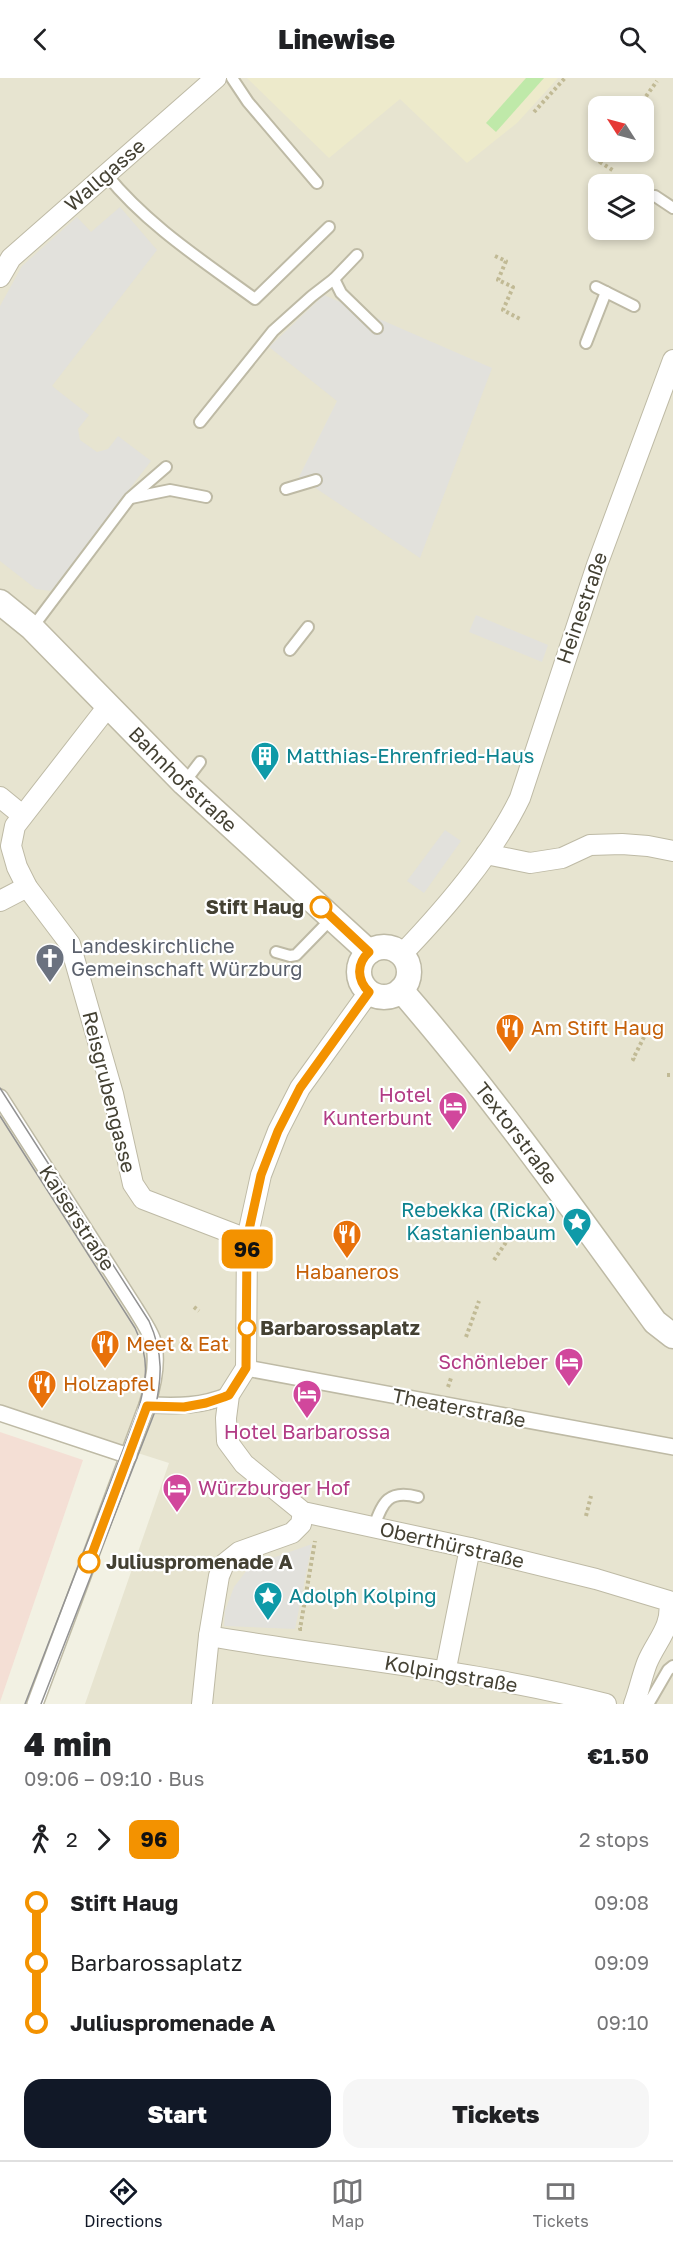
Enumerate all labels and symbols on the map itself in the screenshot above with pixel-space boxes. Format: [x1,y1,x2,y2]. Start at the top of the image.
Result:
north arrow [588,96,654,162]
street label: Wallgasse [59,133,149,216]
street label: Heinestraße [551,549,611,667]
street label: Bahnhofstraße [124,721,243,837]
building icon: Matthias-Ehrenfried-Haus [249,740,281,782]
place label: Matthias-Ehrenfried-Haus [286,743,534,767]
place label: Stift Haug [206,894,304,918]
marker: Stift Haug [310,896,332,918]
place label: Landeskirchliche Gemeinschaft Würzburg [71,933,303,980]
church icon: Landeskirchliche Gemeinschaft Würzburg [34,942,66,984]
street label: Reisgrubengasse [78,1008,142,1175]
restaurant icon: Am Stift Haug [494,1012,526,1054]
place label: Am Stift Haug [531,1015,664,1039]
street label: Textorstraße [471,1077,563,1188]
place label: Hotel Kunterbunt [323,1082,432,1129]
hotel icon: Hotel Kunterbunt [437,1090,469,1132]
street label: Kaiserstraße [35,1160,121,1275]
place label: Rebekka (Ricka) Kastanienbaum [401,1197,556,1244]
place icon: Rebekka (Ricka) Kastanienbaum [561,1206,593,1248]
restaurant icon: Habaneros [331,1218,363,1260]
line badge: 96 [220,1230,274,1268]
place label: Habaneros [295,1259,399,1283]
place label: Barbarossaplatz [260,1315,420,1339]
marker: Barbarossaplatz [238,1319,256,1337]
restaurant icon: Meet & Eat [89,1328,121,1370]
place label: Meet & Eat [126,1331,229,1355]
hotel icon: Schönleber [553,1346,585,1388]
place label: Schönleber [438,1349,548,1373]
restaurant icon: Holzapfel [26,1368,58,1410]
place label: Holzapfel [63,1371,156,1395]
hotel icon: Hotel Barbarossa [291,1378,323,1420]
street label: Theaterstraße [390,1382,528,1432]
place label: Hotel Barbarossa [224,1419,390,1443]
hotel icon: Würzburger Hof [161,1472,193,1514]
place label: Würzburger Hof [198,1475,350,1499]
street label: Oberthürstraße [378,1516,527,1572]
place label: Juliuspromenade A [106,1549,293,1573]
marker: Juliuspromenade A [78,1551,100,1573]
place icon: Adolph Kolping [252,1580,284,1622]
place label: Adolph Kolping [289,1583,437,1607]
street label: Kolpingstraße [383,1649,520,1697]

